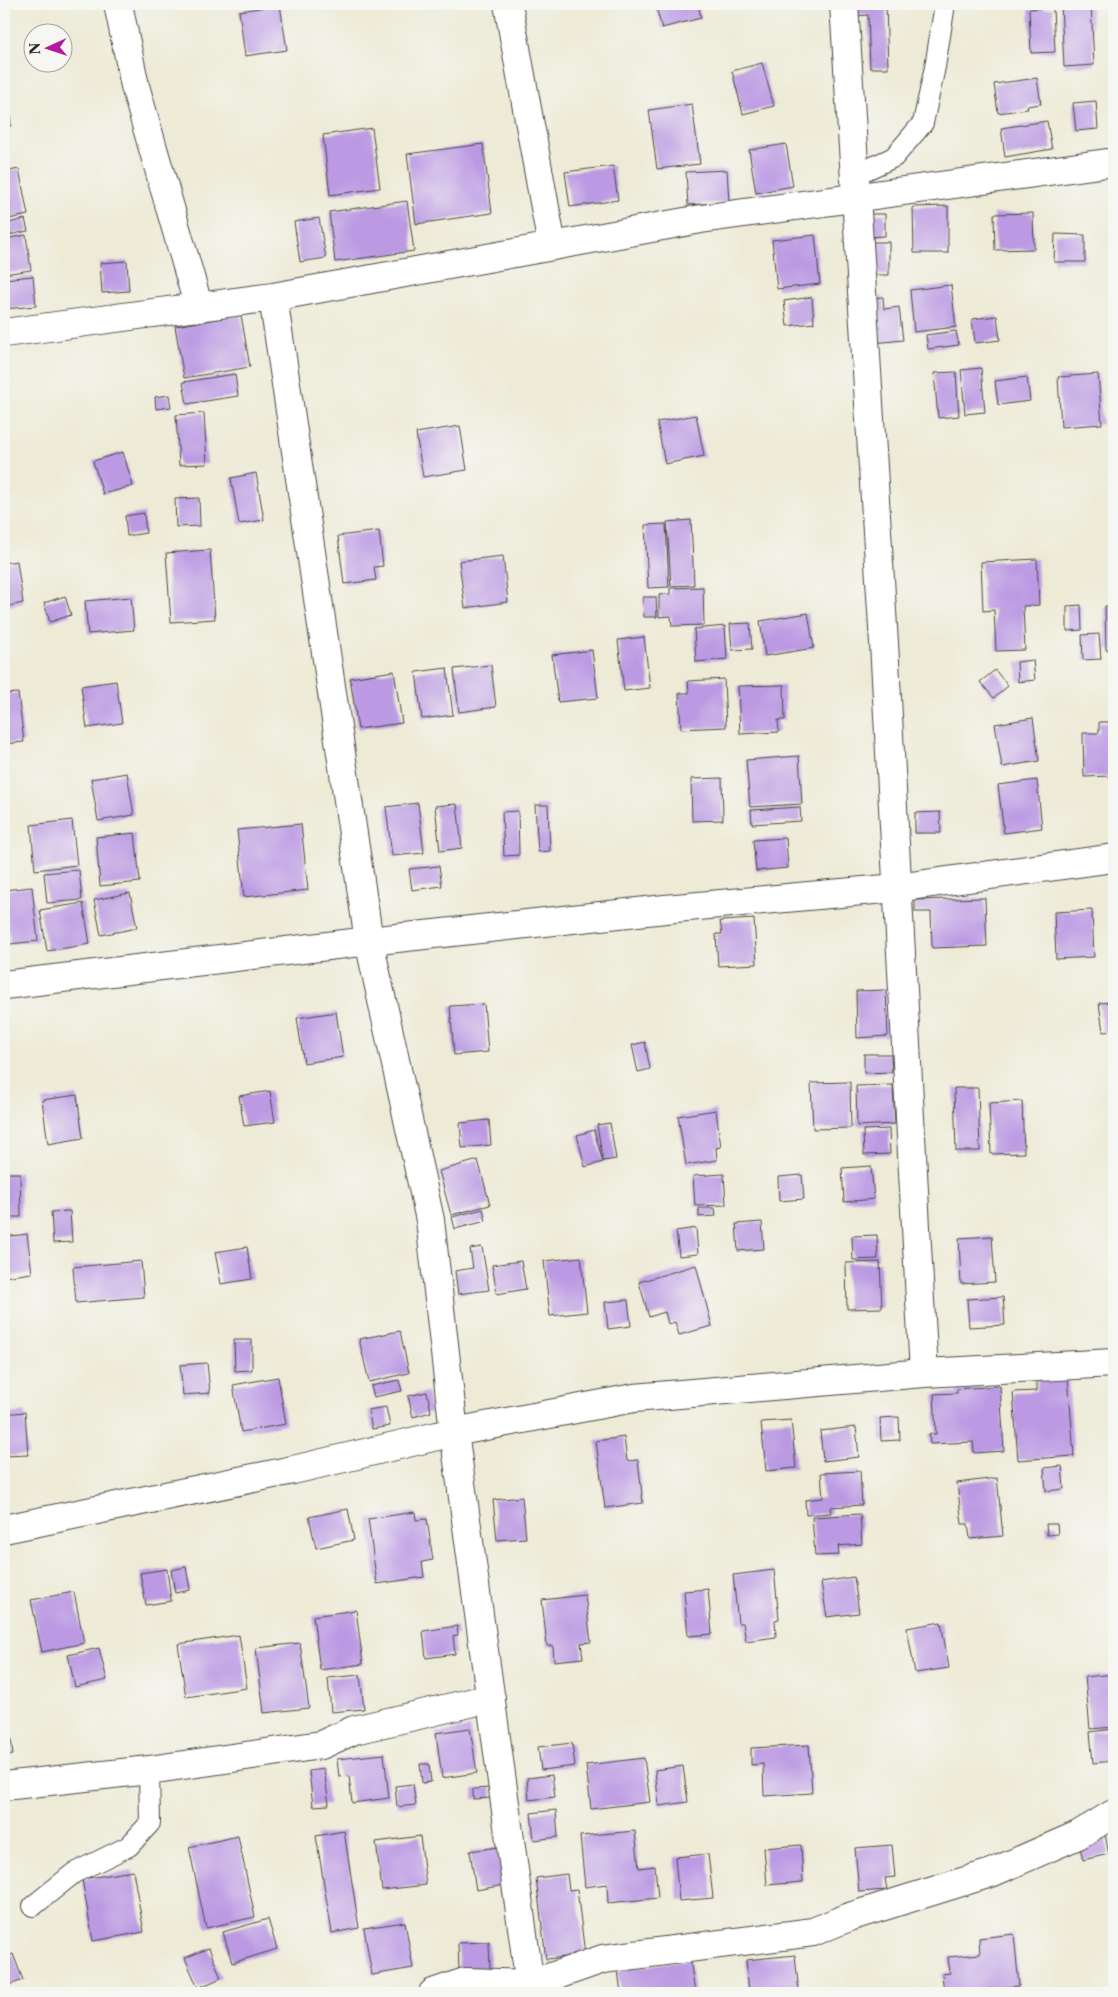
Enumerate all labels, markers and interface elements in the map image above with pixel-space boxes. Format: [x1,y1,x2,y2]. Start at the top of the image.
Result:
north arrow [22,22,72,72]
text: N [26,42,44,55]

